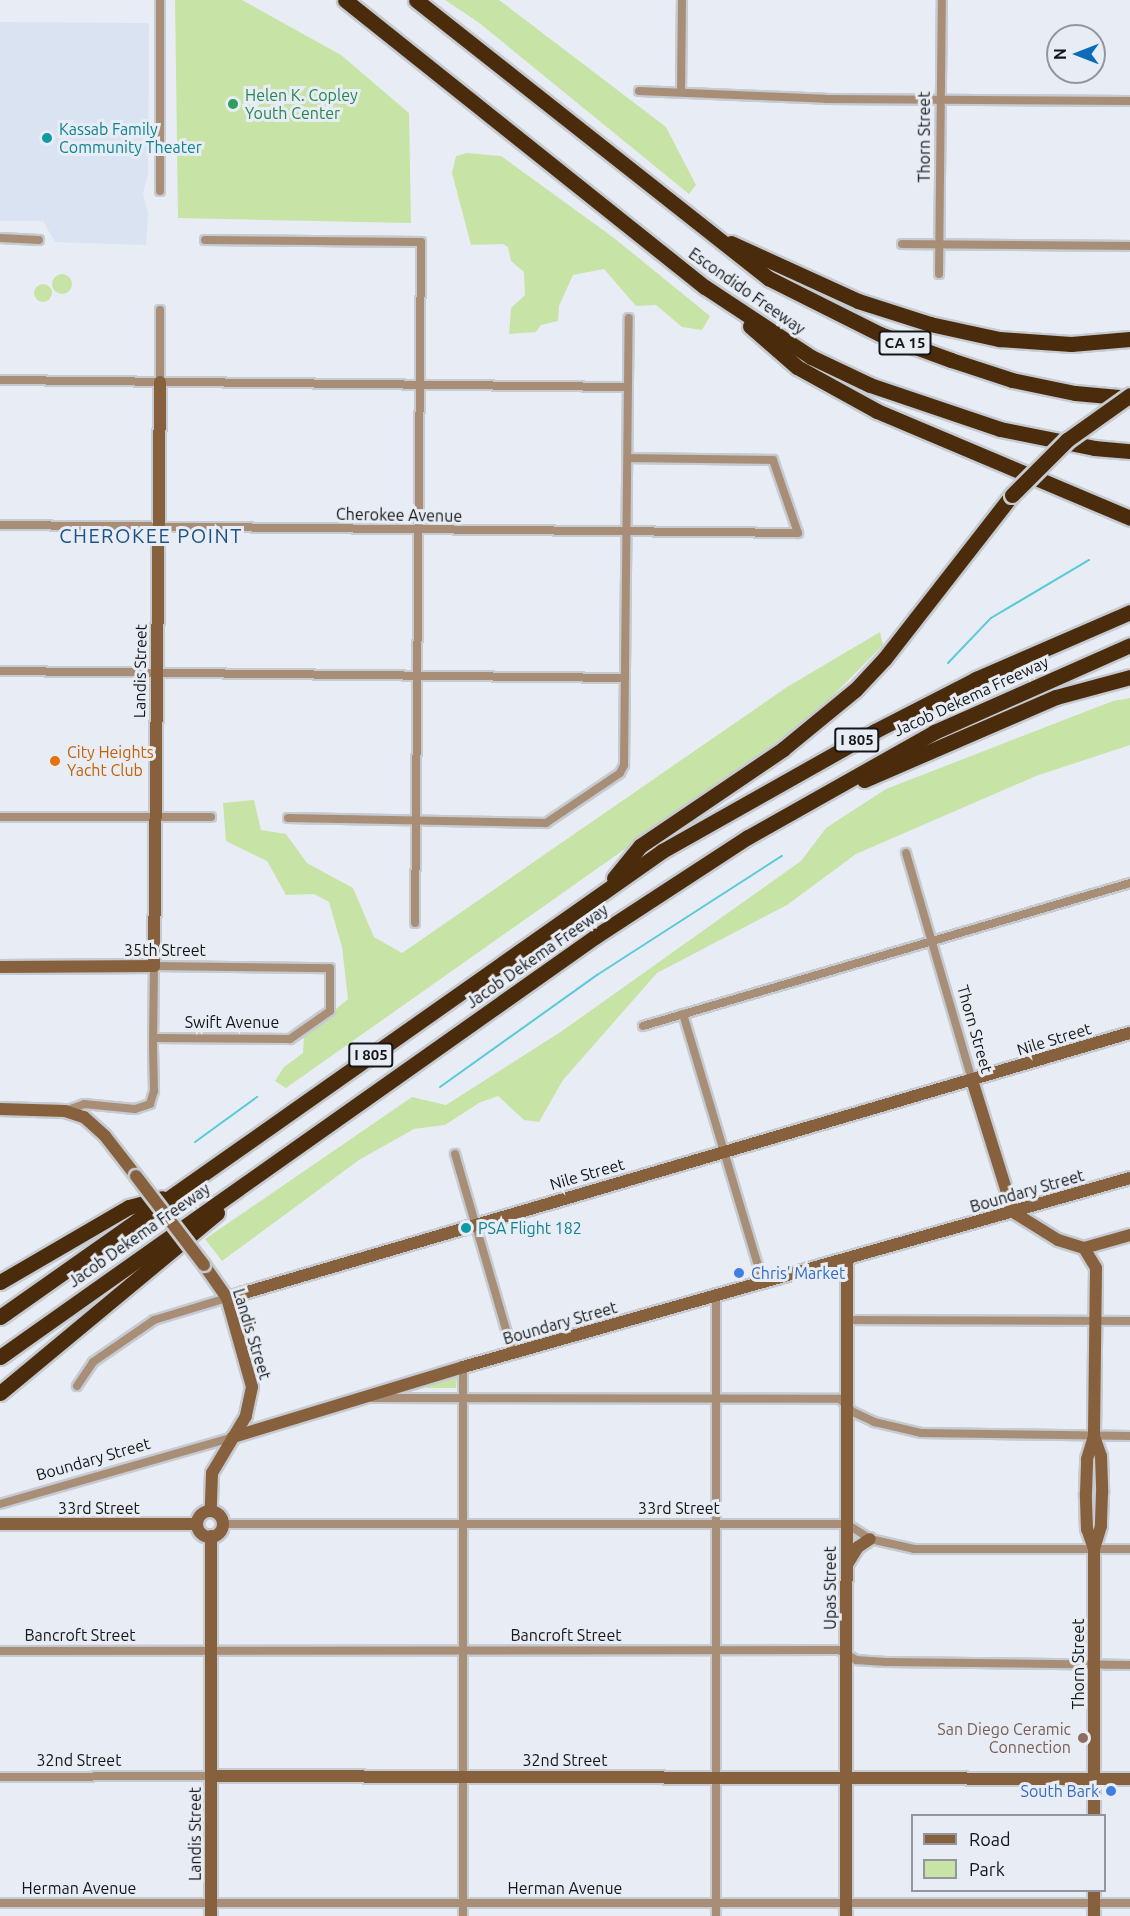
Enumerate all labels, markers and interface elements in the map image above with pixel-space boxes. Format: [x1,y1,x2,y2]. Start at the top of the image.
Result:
north arrow [1046,24,1106,84]
text: N [1051,48,1069,60]
place label: Helen K. Copley Youth Center [245,85,358,123]
street label: Thorn Street [914,92,934,182]
marker: Helen K. Copley Youth Center [226,97,240,111]
place label: Kassab Family Community Theater [59,119,202,157]
marker: Kassab Family Community Theater [40,131,54,145]
street label: Escondido Freeway [685,244,809,338]
road number: CA 15 [878,331,932,355]
street label: Cherokee Avenue [336,504,462,526]
district label: CHEROKEE POINT [59,523,243,547]
street label: Landis Street [130,624,150,718]
street label: Jacob Dekema Freeway [891,652,1051,740]
road number: I 805 [833,728,881,752]
place label: City Heights Yacht Club [67,742,154,780]
marker: City Heights Yacht Club [48,754,62,768]
street label: Jacob Dekema Freeway [462,900,612,1012]
street label: 35th Street [124,940,206,960]
street label: Thorn Street [953,983,997,1075]
street label: Swift Avenue [185,1012,279,1032]
street label: Nile Street [1015,1019,1093,1059]
road number: I 805 [347,1043,395,1067]
street label: Nile Street [548,1154,626,1194]
street label: Boundary Street [968,1166,1086,1216]
street label: Jacob Dekema Freeway [64,1179,214,1291]
place label: PSA Flight 182 [478,1218,582,1238]
marker: PSA Flight 182 [459,1221,473,1235]
place label: Chris' Market [751,1263,845,1283]
marker: Chris' Market [732,1266,746,1280]
street label: Landis Street [229,1286,275,1382]
street label: Boundary Street [501,1298,619,1348]
street label: Boundary Street [34,1434,152,1484]
street label: 33rd Street [58,1498,140,1518]
street label: 33rd Street [638,1498,720,1518]
street label: Upas Street [820,1546,840,1630]
street label: Thorn Street [1068,1619,1088,1709]
street label: Bancroft Street [24,1625,136,1645]
street label: Bancroft Street [510,1625,622,1645]
place label: San Diego Ceramic Connection [937,1719,1071,1757]
marker: San Diego Ceramic Connection [1076,1731,1090,1745]
street label: 32nd Street [37,1750,121,1770]
street label: 32nd Street [523,1750,607,1770]
place label: South Bark [1021,1781,1099,1801]
marker: South Bark [1104,1784,1118,1798]
street label: Landis Street [185,1787,205,1881]
legend [911,1814,1106,1892]
text: Road [969,1829,1011,1849]
text: Park [969,1859,1005,1879]
street label: Herman Avenue [22,1878,136,1898]
street label: Herman Avenue [508,1878,622,1898]

